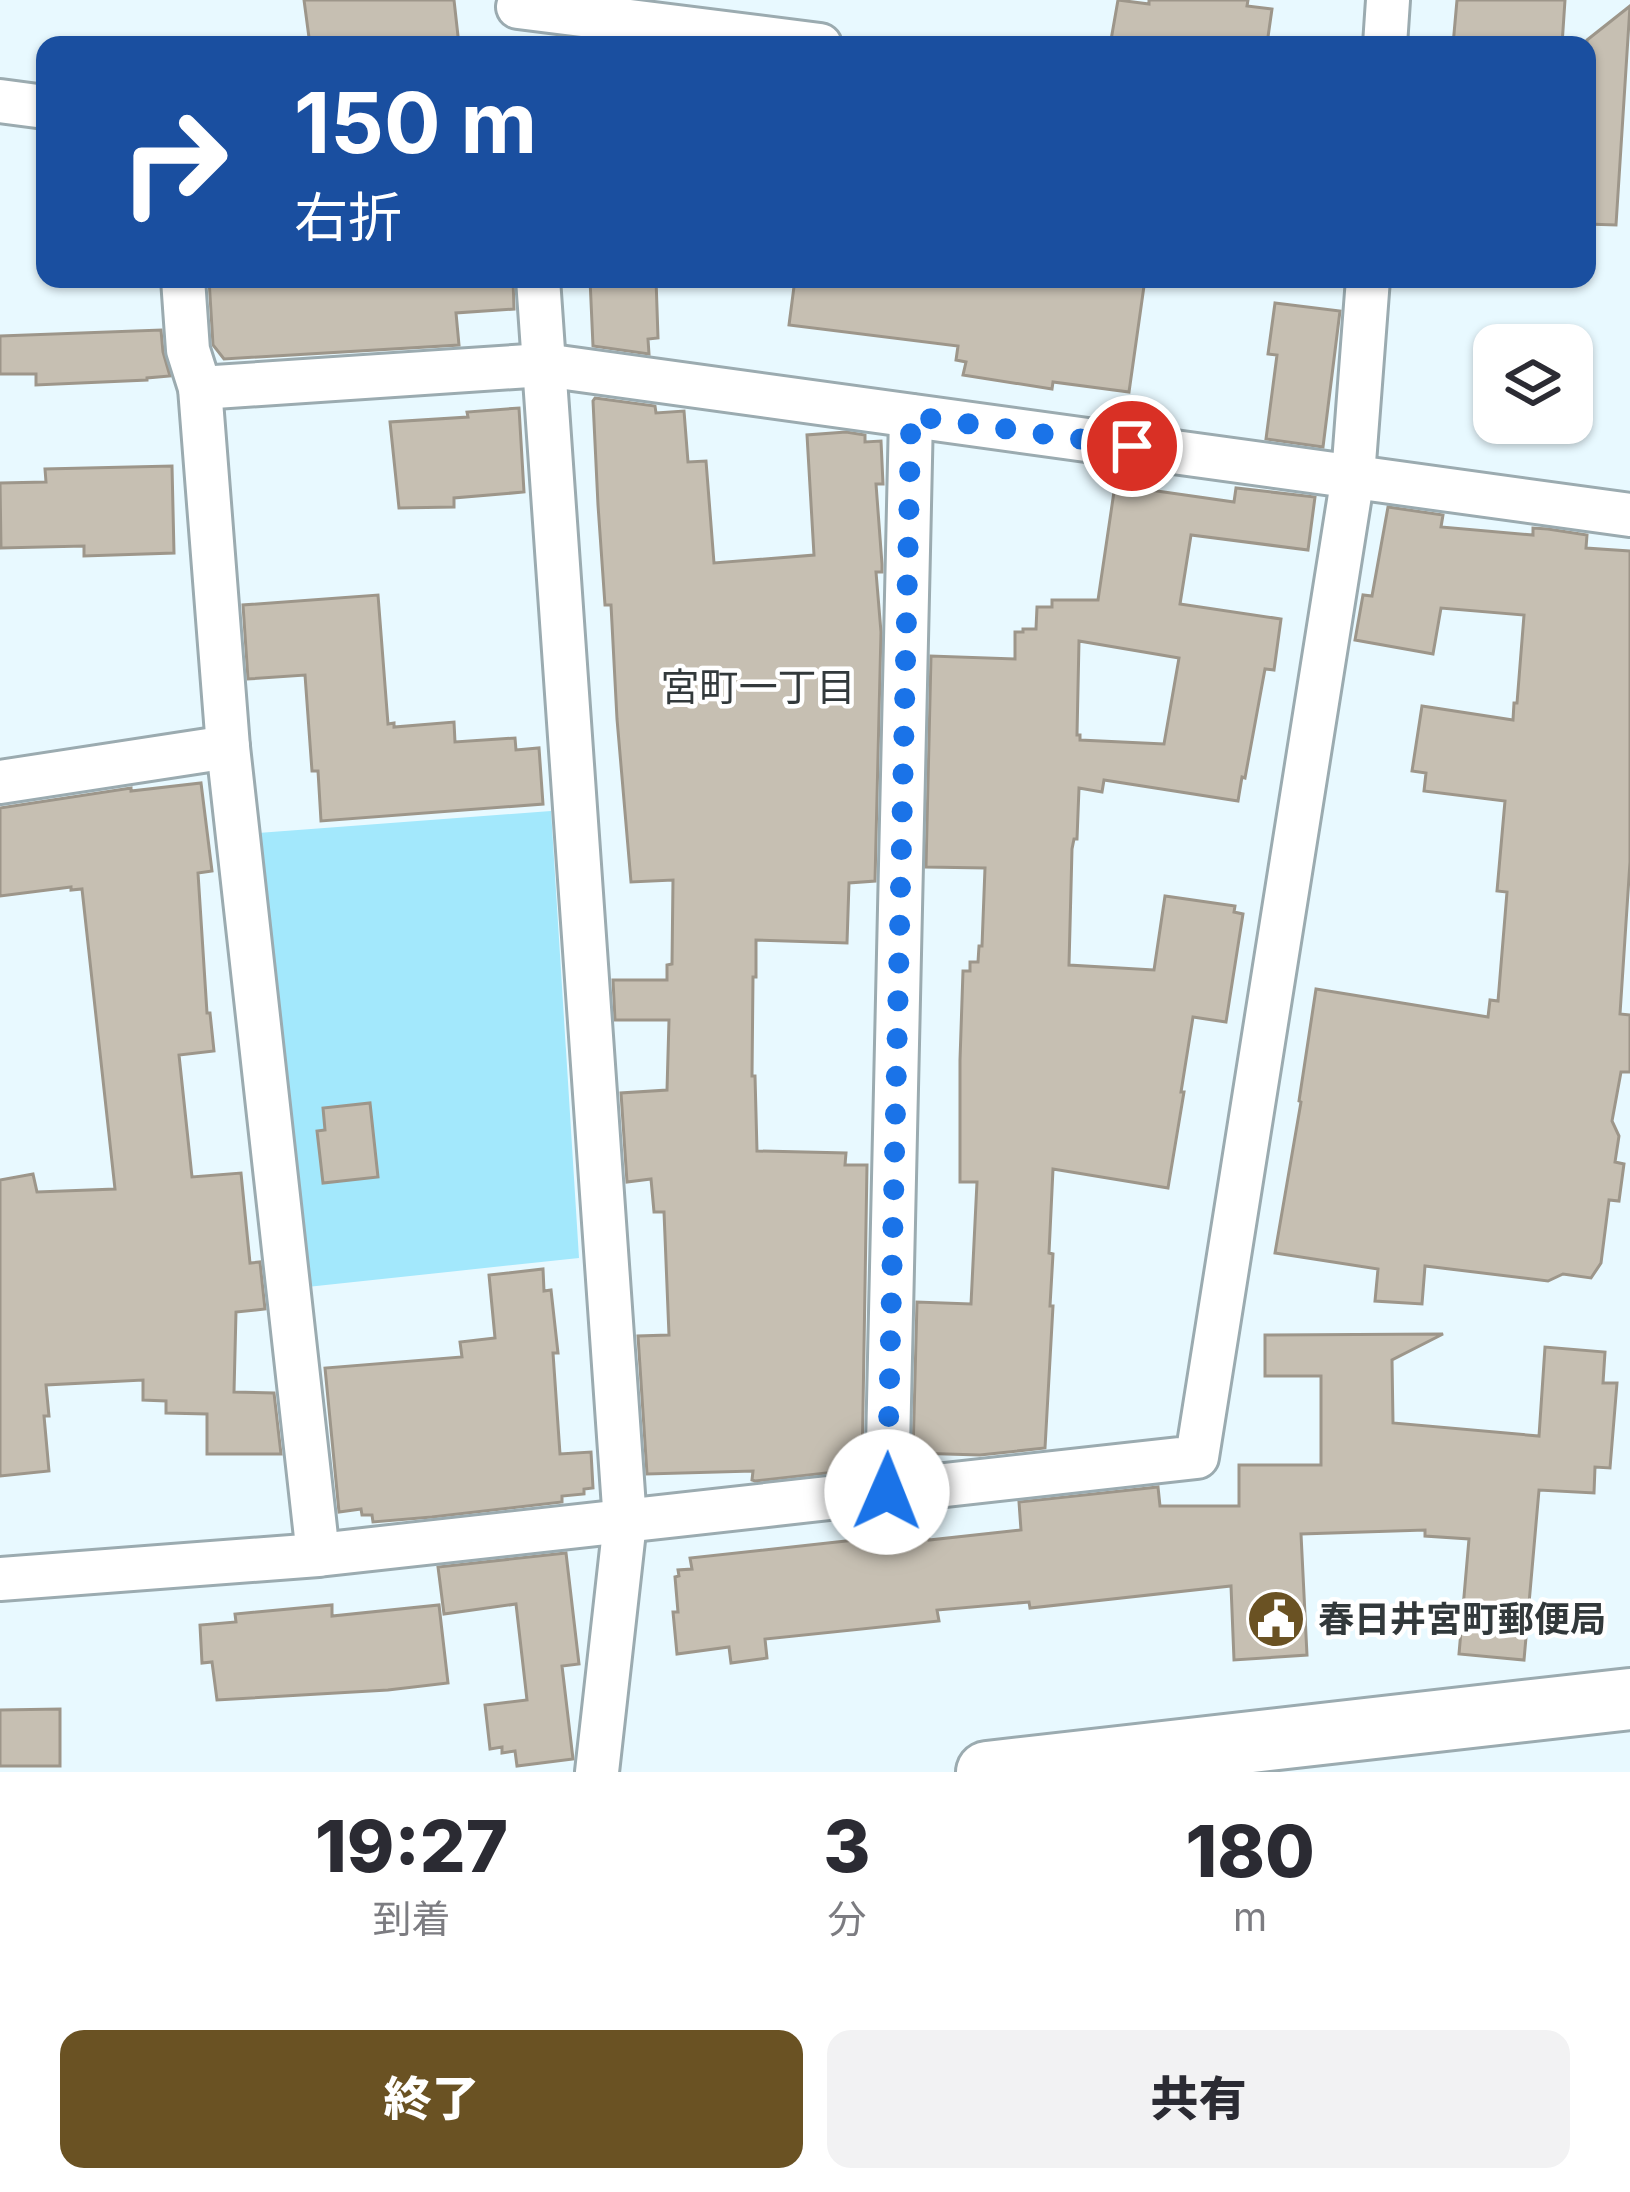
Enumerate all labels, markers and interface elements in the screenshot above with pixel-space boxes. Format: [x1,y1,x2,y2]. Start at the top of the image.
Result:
text: 150 m [294,72,537,173]
icon: right [96,84,252,240]
text: 右折 [294,185,402,250]
map controls [1473,324,1593,444]
button: layers [1473,324,1593,444]
pin [1081,395,1183,497]
icon: arrive [1099,413,1165,479]
district label: 宮町一丁目 [660,663,856,710]
position arrow [824,1429,950,1555]
public building icon: 春日井宮町郵便局 [1245,1588,1307,1650]
place label: 春日井宮町郵便局 [1318,1597,1606,1641]
text: 19:27 [315,1802,508,1889]
text: 3 [823,1802,870,1889]
text: 180 [1185,1807,1315,1894]
text: m [1233,1893,1267,1940]
text: 到着 [373,1895,451,1942]
text: 分 [827,1895,866,1942]
button: 終了 [60,2030,803,2168]
button: 共有 [827,2030,1570,2168]

